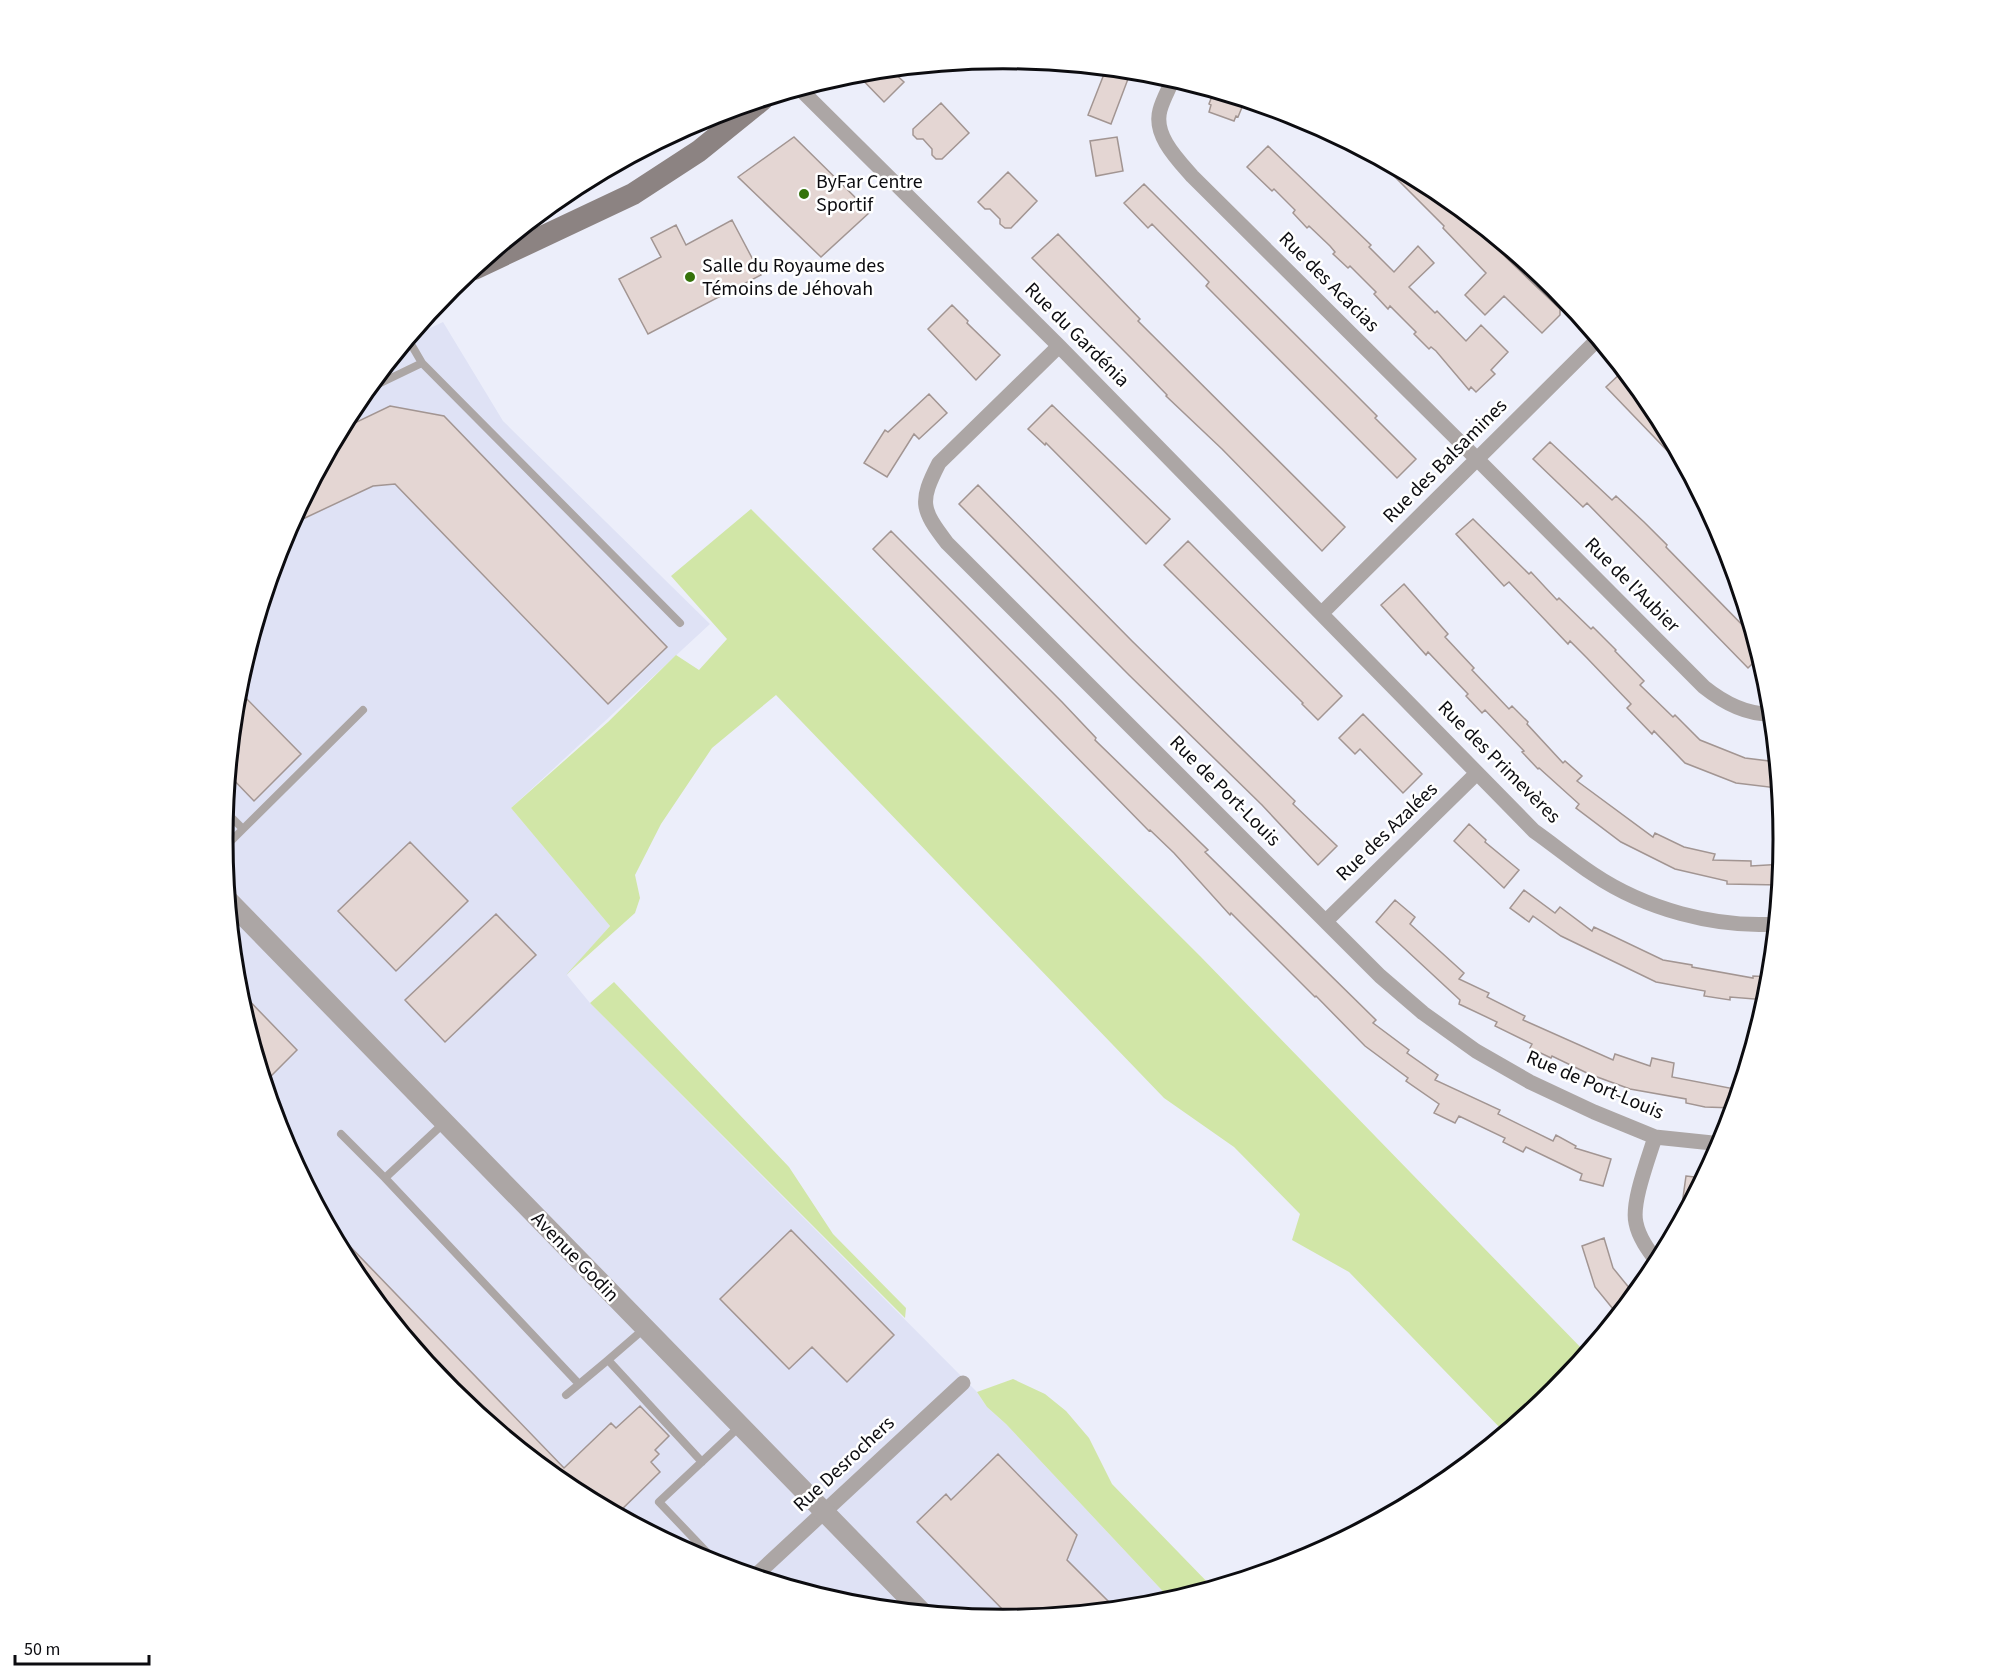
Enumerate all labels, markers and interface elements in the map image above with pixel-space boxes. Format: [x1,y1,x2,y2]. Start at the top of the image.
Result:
place label: ByFar Centre Sportif [816,168,923,219]
marker: ByFar Centre Sportif [797,187,811,201]
street label: Rue des Acacias [1272,225,1386,339]
place label: Salle du Royaume des Témoins de Jéhovah [702,252,885,303]
marker: Salle du Royaume des Témoins de Jéhovah [683,270,697,284]
street label: Rue du Gardénia [1018,276,1136,394]
street label: Rue des Balsamines [1377,393,1513,529]
street label: Rue de l'Aubier [1578,531,1686,639]
street label: Rue des Primevères [1431,694,1567,830]
street label: Rue de Port-Louis [1163,729,1287,853]
street label: Rue des Azalées [1330,776,1444,888]
street label: Rue de Port-Louis [1522,1043,1668,1127]
street label: Avenue Godin [525,1206,625,1308]
street label: Rue Desrochers [787,1410,901,1518]
scale bar [15,1628,148,1666]
text: 50 m [24,1637,60,1662]

